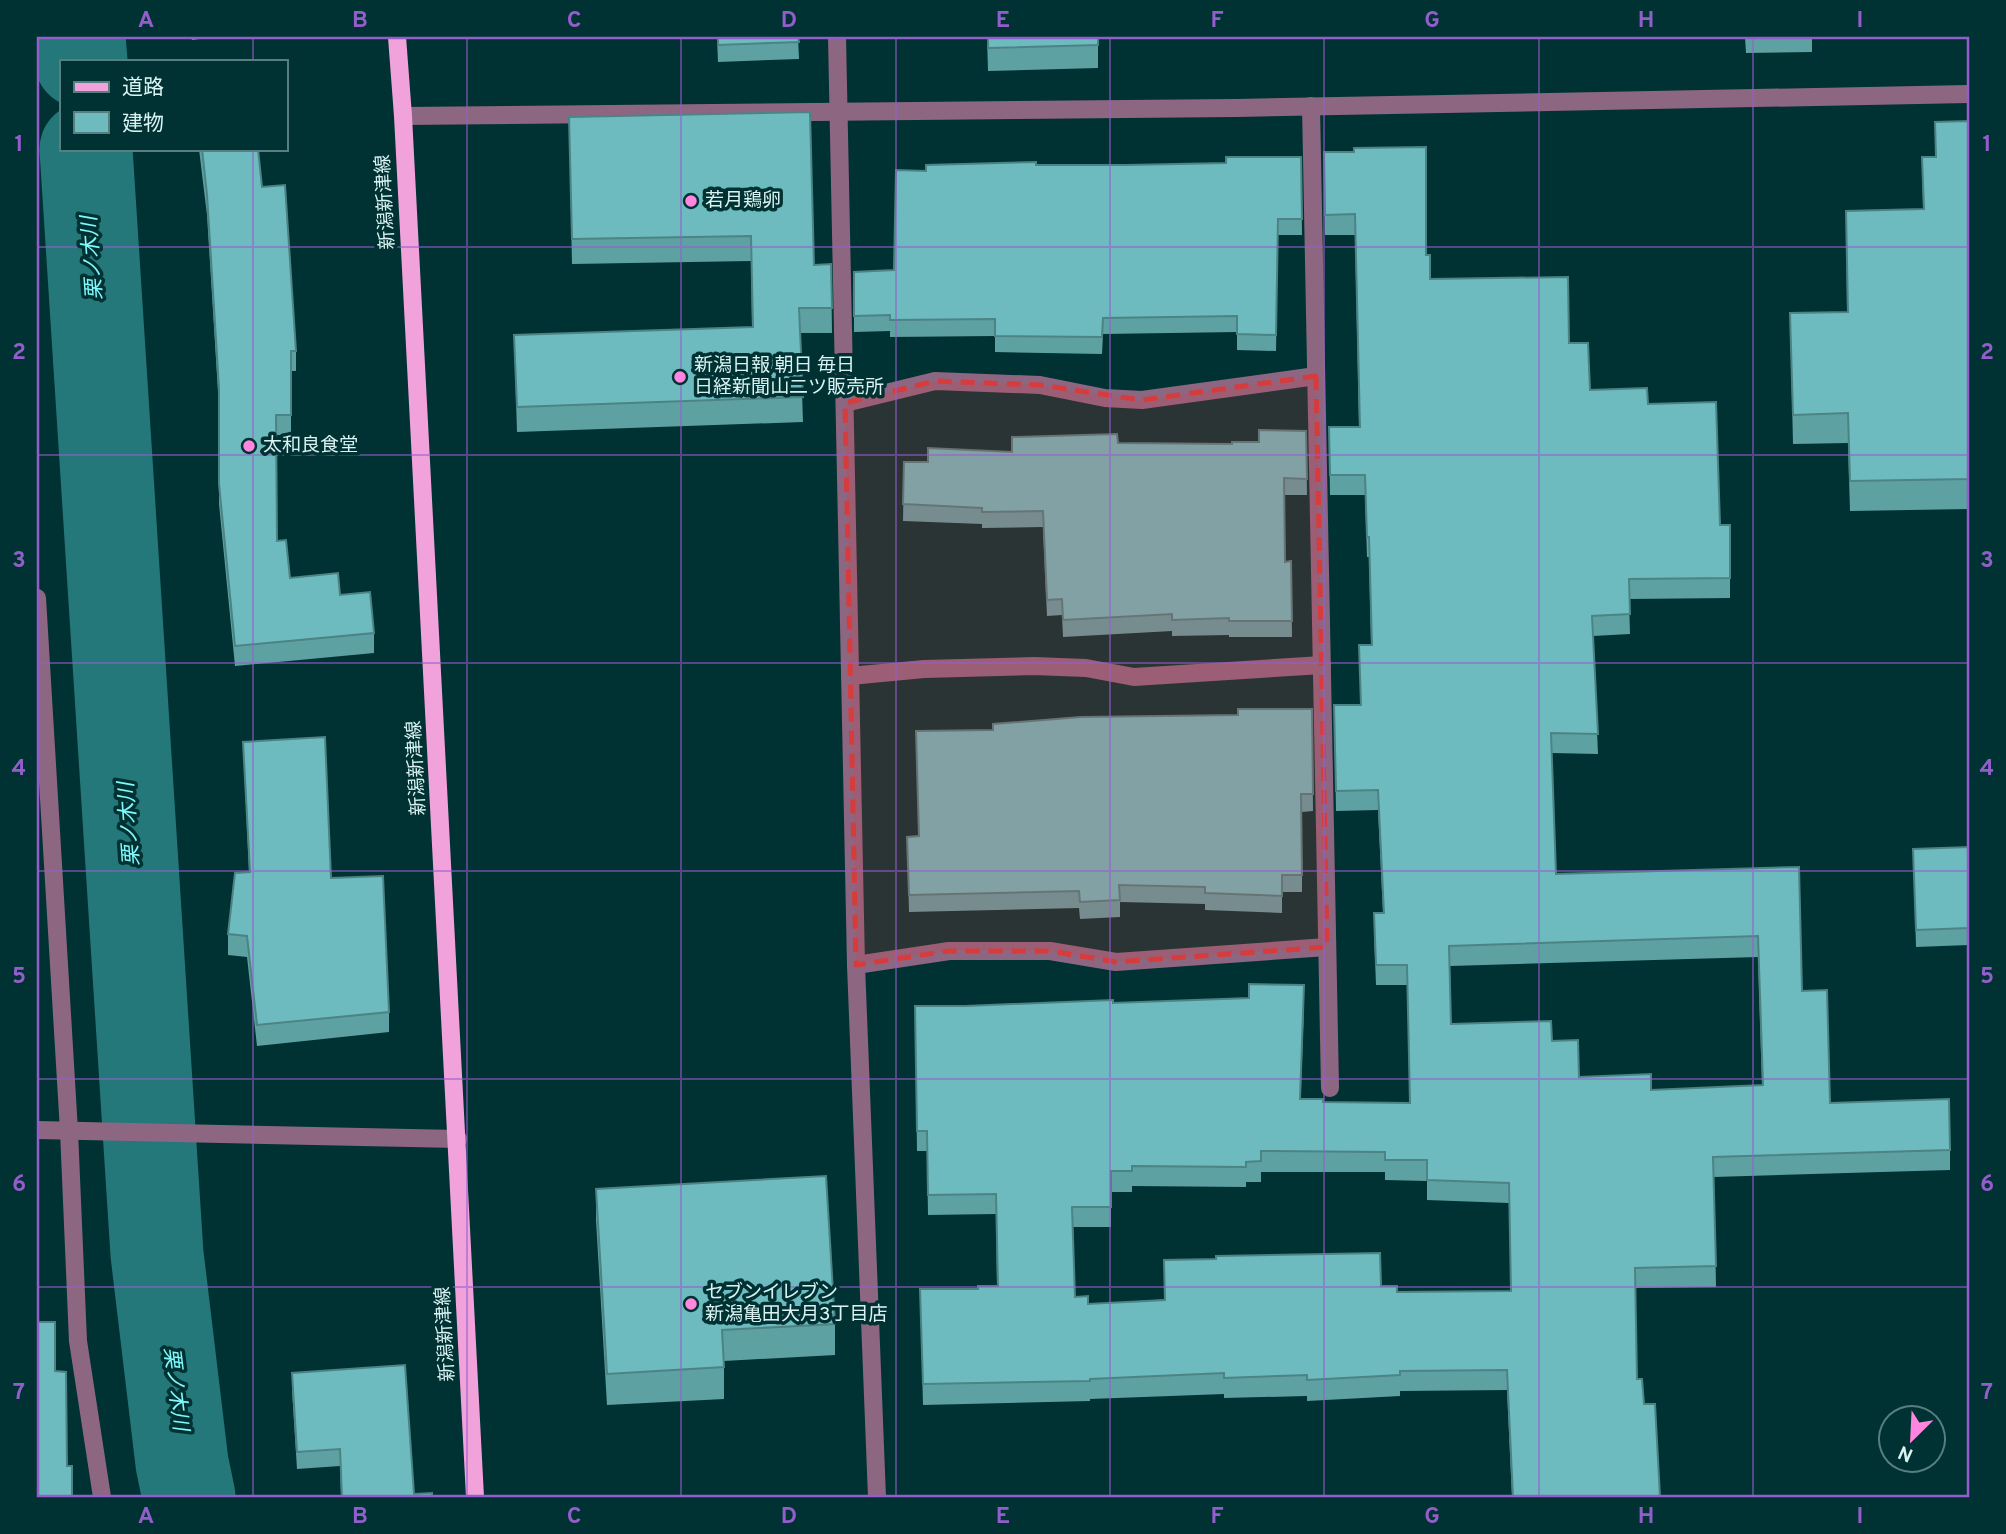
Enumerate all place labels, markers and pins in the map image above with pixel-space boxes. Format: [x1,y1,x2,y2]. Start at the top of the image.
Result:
place label: 若月鶏卵 [705,189,781,213]
marker: 若月鶏卵 [683,193,699,209]
place label: 新潟日報 朝日 毎日 日経新聞山二ツ販売所 [694,354,884,400]
marker: 新潟日報 朝日 毎日 日経新聞山二ツ販売所 [672,369,688,385]
place label: 太和良食堂 [263,434,358,458]
marker: 太和良食堂 [241,438,257,454]
place label: セブンイレブン 新潟亀田大月3丁目店 [705,1281,887,1327]
marker: セブンイレブン 新潟亀田大月3丁目店 [683,1296,699,1312]

